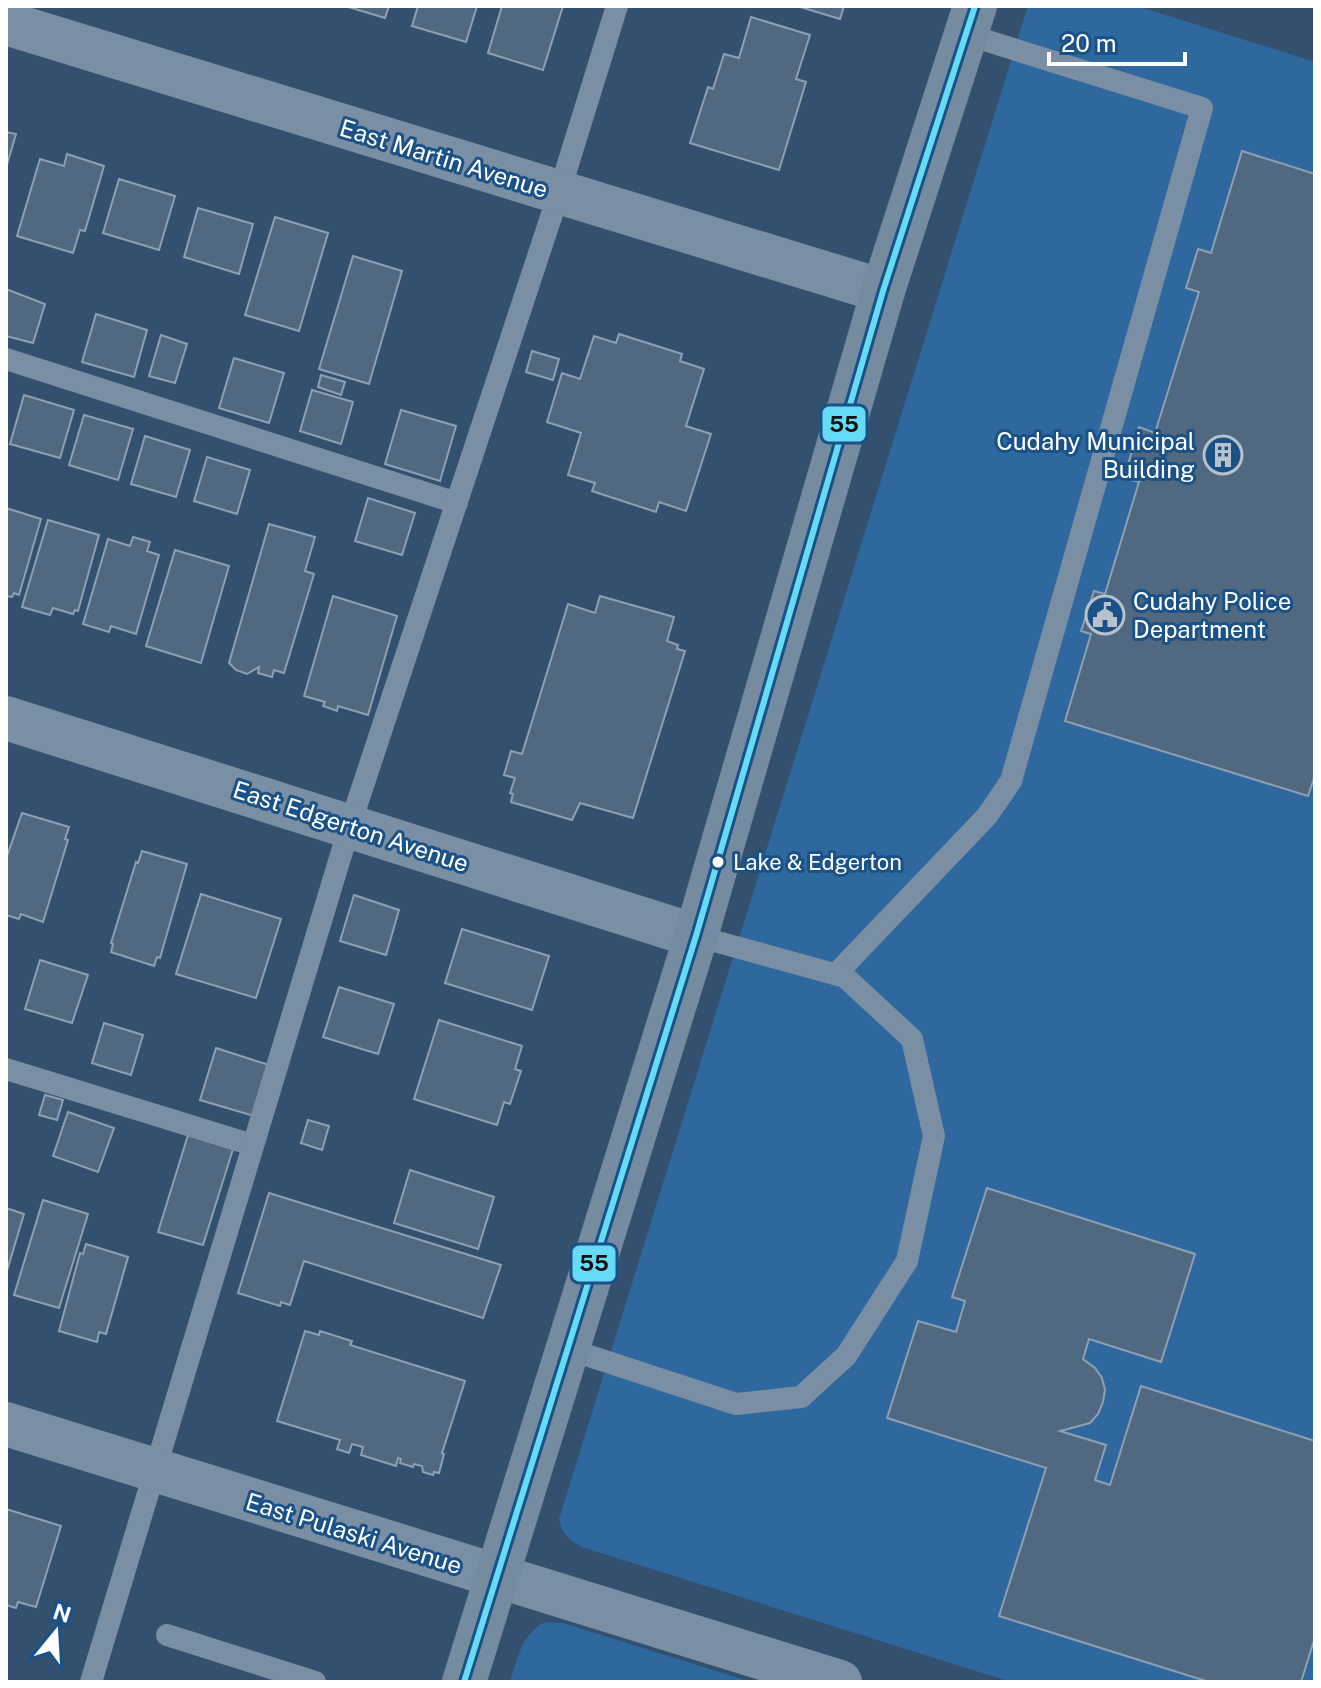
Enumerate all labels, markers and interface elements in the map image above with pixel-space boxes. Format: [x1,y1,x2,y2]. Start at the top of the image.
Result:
scale bar [1049,16,1185,66]
text: 20 m [1061,29,1117,57]
street label: East Martin Avenue [337,113,551,203]
line badge: 55 [821,405,867,443]
text: 55 [829,411,859,437]
place label: Cudahy Municipal Building [996,427,1195,483]
building icon: Cudahy Municipal Building [1202,434,1244,476]
place label: Cudahy Police Department [1133,587,1291,643]
public building icon: Cudahy Police Department [1084,594,1126,636]
street label: East Edgerton Avenue [230,775,472,877]
place label: Lake & Edgerton [733,849,902,875]
marker: Lake & Edgerton [710,854,726,870]
line badge: 55 [571,1244,617,1283]
text: 55 [579,1250,609,1276]
street label: East Pulaski Avenue [243,1487,465,1579]
north arrow [16,1592,96,1672]
text: N [50,1598,74,1628]

